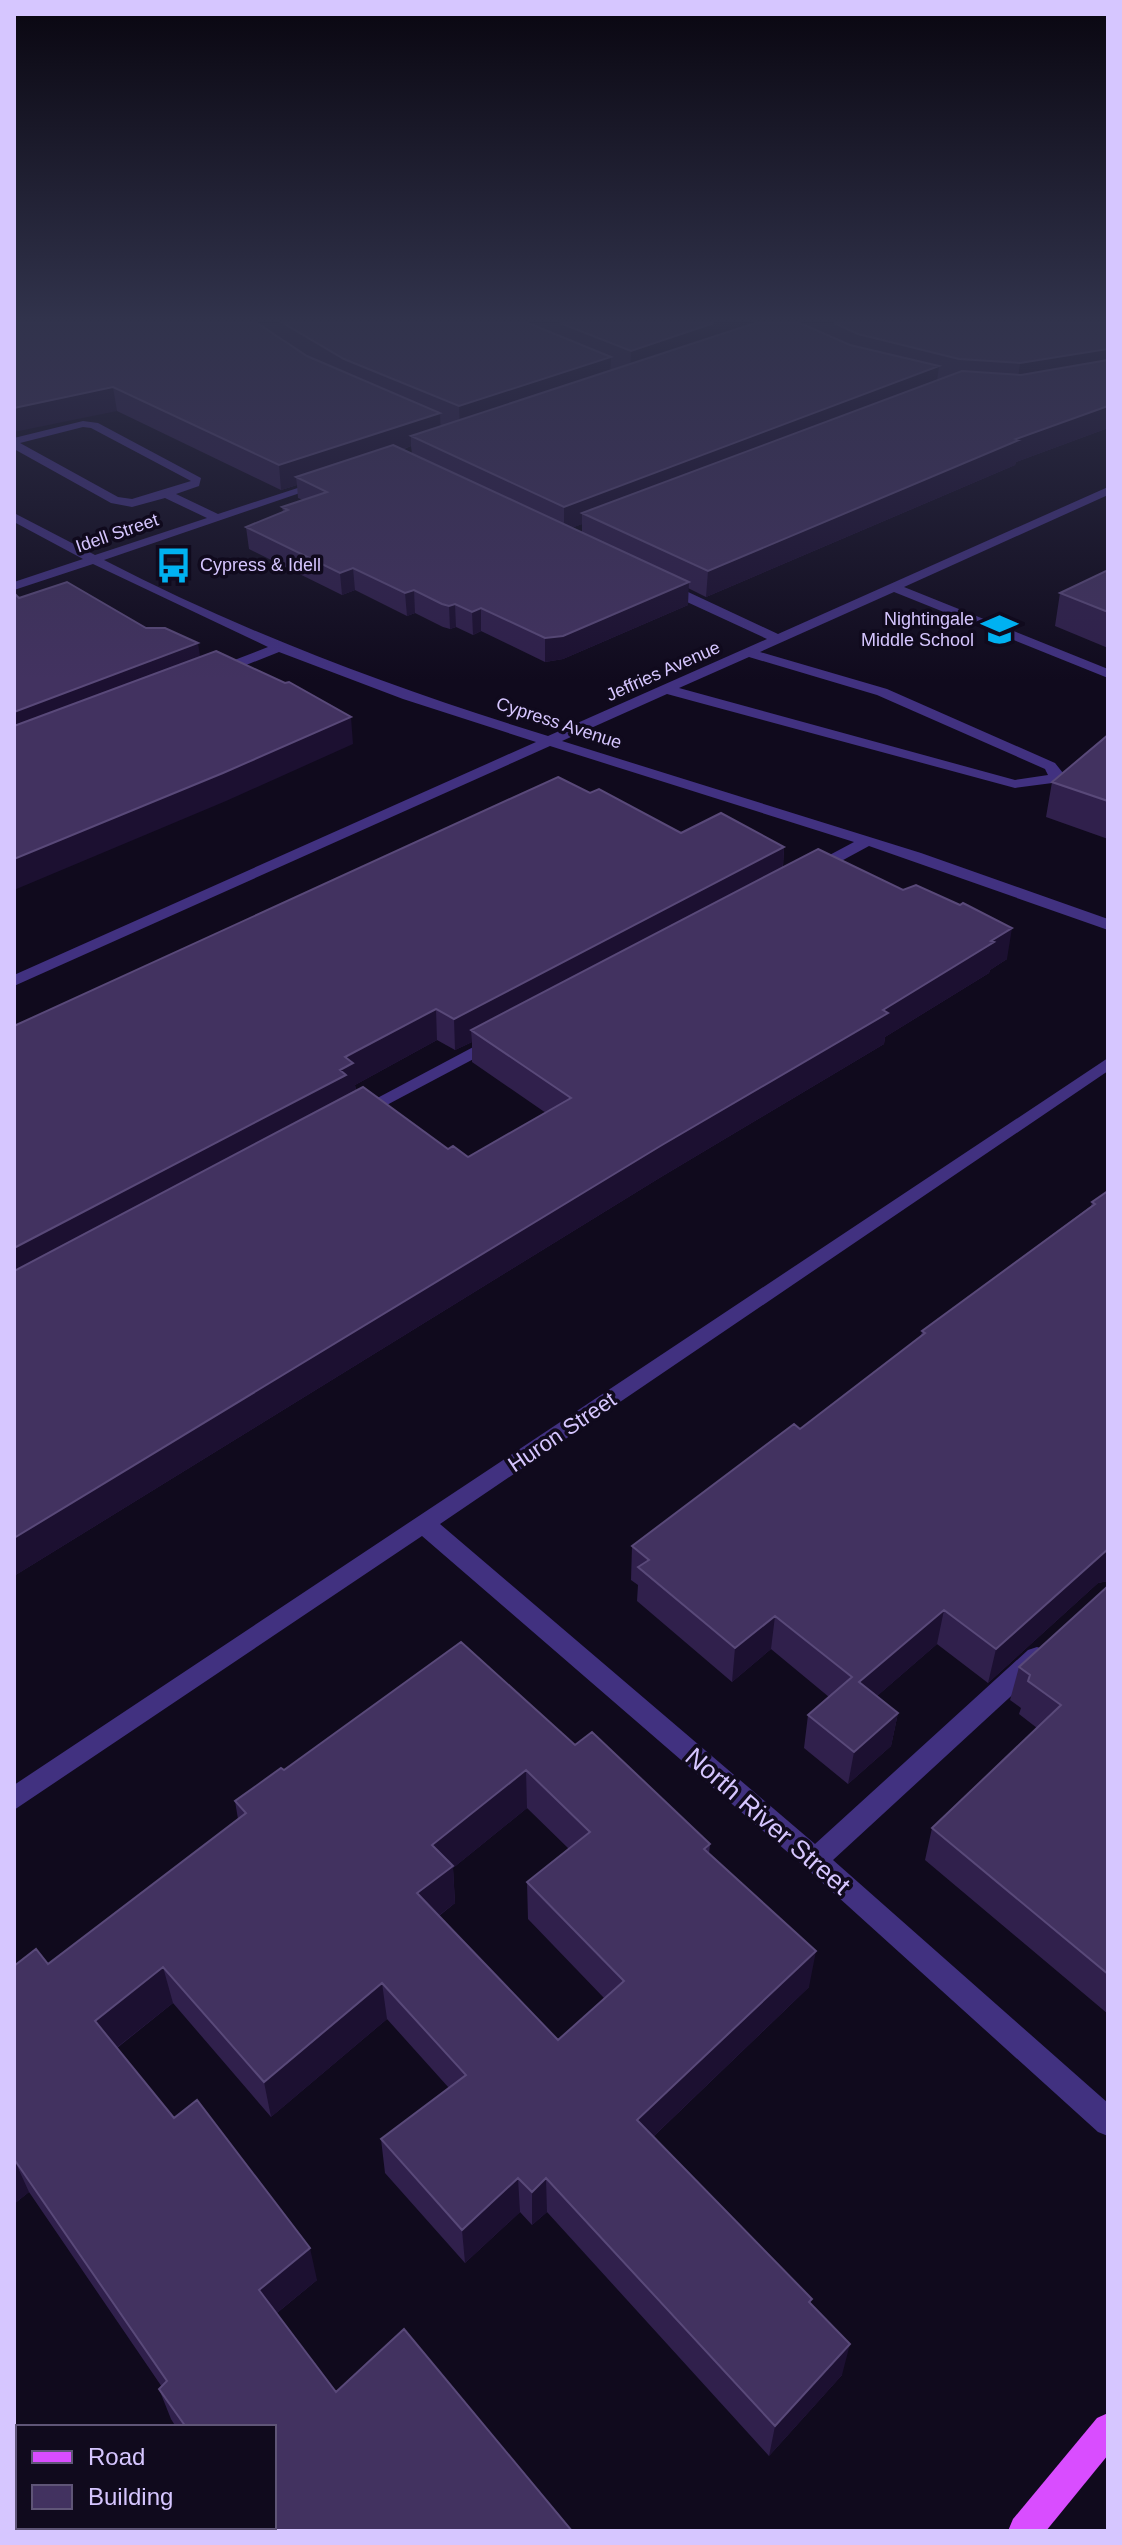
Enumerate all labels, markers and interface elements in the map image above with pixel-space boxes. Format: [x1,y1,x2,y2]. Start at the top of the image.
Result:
street label: Idell Street [73,510,161,556]
bus stop icon: Cypress & Idell [155,546,193,584]
place label: Cypress & Idell [200,555,321,575]
place label: Nightingale Middle School [861,609,974,650]
school or university icon: Nightingale Middle School [981,610,1019,648]
street label: Jeffries Avenue [603,637,723,705]
street label: Cypress Avenue [494,693,624,753]
street label: Huron Street [503,1387,621,1477]
street label: North River Street [680,1741,857,1901]
legend [16,2425,276,2529]
text: Road [88,2443,145,2470]
text: Building [88,2483,173,2510]

